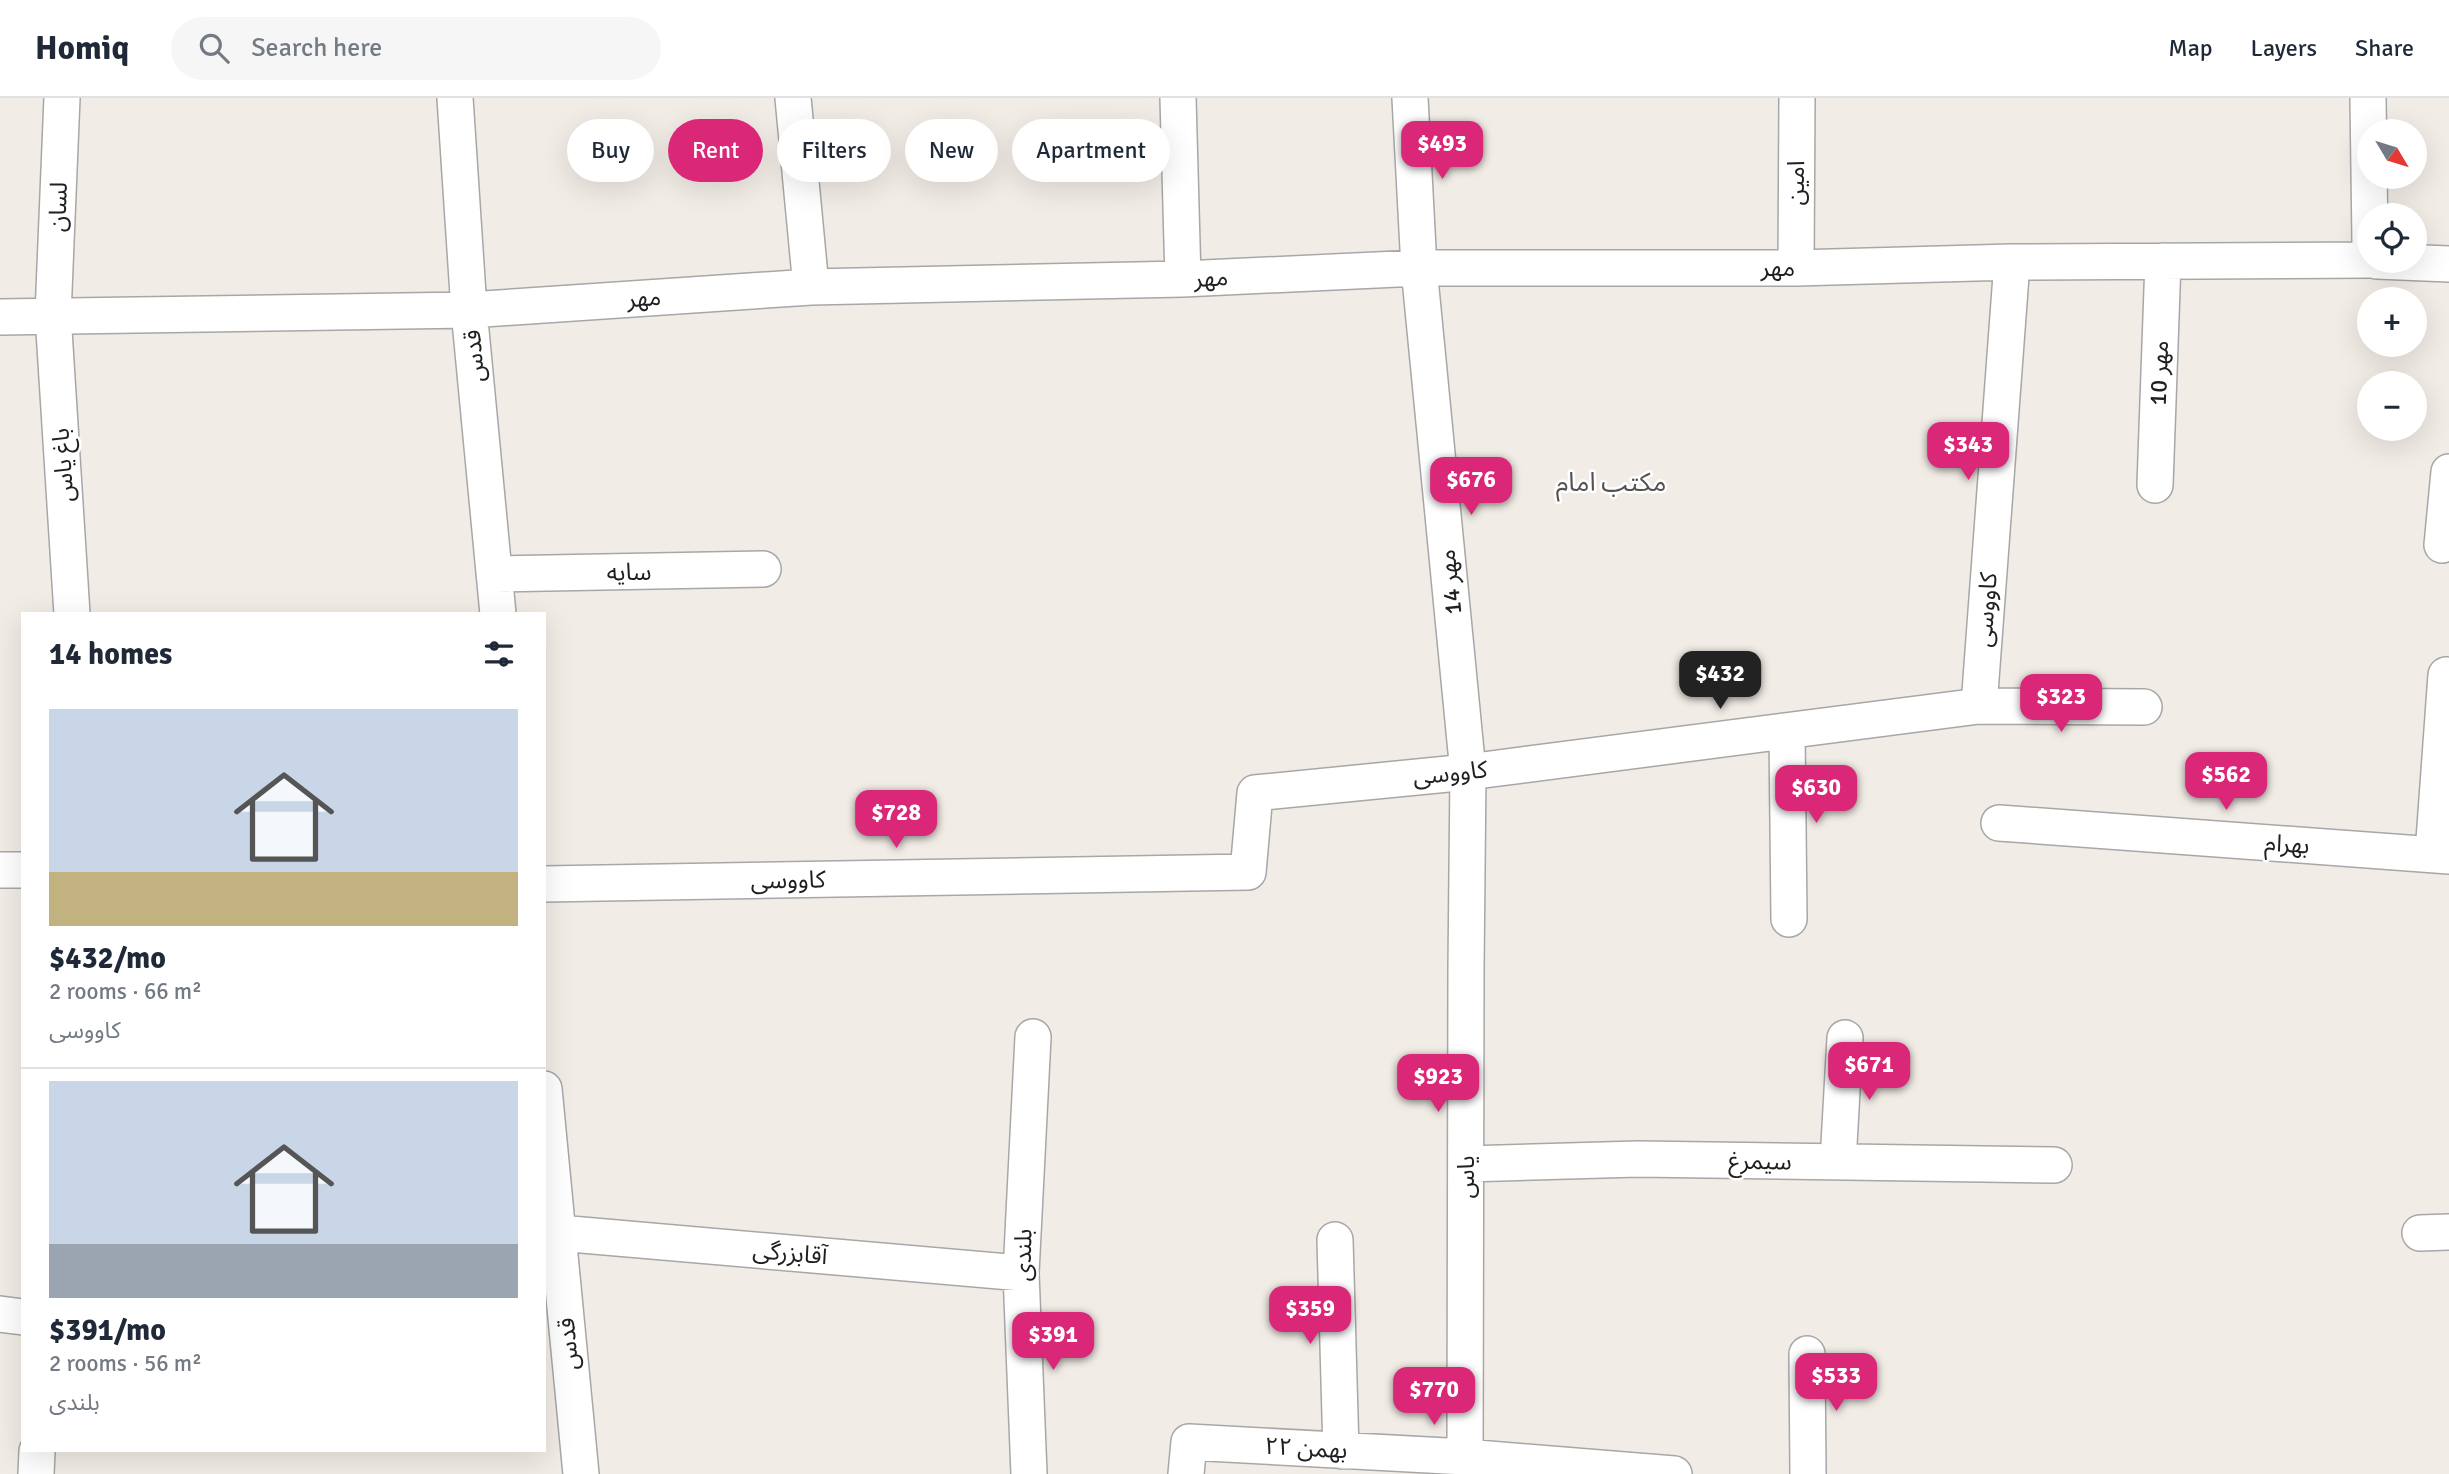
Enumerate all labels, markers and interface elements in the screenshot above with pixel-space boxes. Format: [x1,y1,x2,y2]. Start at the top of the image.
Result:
search box [171,17,661,80]
text: Homiq [35,28,129,69]
icon: search [195,29,233,67]
text: Search here [251,32,382,64]
text: Map [2168,33,2213,63]
text: Layers [2251,33,2317,63]
text: Share [2355,33,2414,63]
chip: Buy [567,119,654,182]
chip: Rent [668,119,763,182]
chip: Filters [777,119,891,182]
chip: New [905,119,998,182]
chip: Apartment [1012,119,1170,182]
north arrow [2357,119,2427,189]
map controls [2357,119,2427,441]
pin: $493 [1401,122,1483,181]
text: $493 [1417,129,1467,158]
street label: امین [1781,161,1811,205]
street label: لسان [42,181,74,233]
button: locate [2357,203,2427,273]
street label: مهر [1760,253,1795,283]
street label: مهر [1192,262,1229,294]
street label: مهر [625,282,662,314]
button: + [2357,287,2427,357]
street label: قدس [457,329,491,383]
street label: مهر 10 [2143,340,2175,406]
button: − [2357,371,2427,441]
pin: $343 [1927,422,2009,482]
street label: باغ یاس [45,427,83,503]
text: $343 [1943,430,1993,459]
pin: $676 [1430,458,1512,517]
text: $676 [1446,465,1496,494]
district label: مکتب امام [1556,467,1666,502]
street label: مهر 14 [1432,548,1468,616]
street label: سایه [606,557,652,587]
street label: کاووسی [1968,571,2004,648]
icon: filters [480,635,518,673]
text: 14 homes [49,636,172,673]
pin: $432 [1679,652,1761,711]
text: $432 [1695,659,1745,688]
pin: $323 [2020,674,2102,734]
text: $323 [2036,682,2086,711]
pin: $562 [2185,752,2267,812]
icon: home [221,754,347,880]
street label: کاووسی [1411,754,1490,792]
text: $562 [2201,760,2251,789]
pin: $630 [1775,766,1857,825]
text: $630 [1791,773,1841,802]
pin: $728 [855,790,937,850]
text: $728 [871,798,921,827]
street label: بهرام [2263,827,2310,864]
street label: کاووسی [750,864,827,896]
text: $432/mo [49,940,166,977]
text: 2 rooms · 66 m² [49,977,202,1006]
text: کاووسی [49,1016,121,1045]
pin: $671 [1828,1042,1910,1102]
text: $671 [1844,1050,1894,1079]
pin: $923 [1397,1054,1479,1114]
text: $923 [1413,1062,1463,1091]
icon: home [221,1126,347,1252]
street label: سیمرغ [1728,1145,1792,1179]
street label: یاس [1451,1155,1481,1199]
street label: بلندی [1008,1228,1038,1282]
street label: آقابزرگی [751,1235,830,1271]
pin: $359 [1269,1286,1351,1346]
text: $359 [1285,1294,1335,1323]
text: $391/mo [49,1312,166,1349]
pin: $391 [1012,1312,1094,1372]
street label: قدس [551,1317,585,1371]
text: $391 [1028,1320,1078,1349]
text: 2 rooms · 56 m² [49,1349,202,1378]
pin: $533 [1795,1354,1877,1413]
text: $533 [1811,1361,1861,1390]
pin: $770 [1393,1368,1475,1427]
text: $770 [1409,1375,1459,1404]
text: بلندی [49,1388,100,1417]
street label: ۲۲ بهمن [1264,1431,1348,1465]

